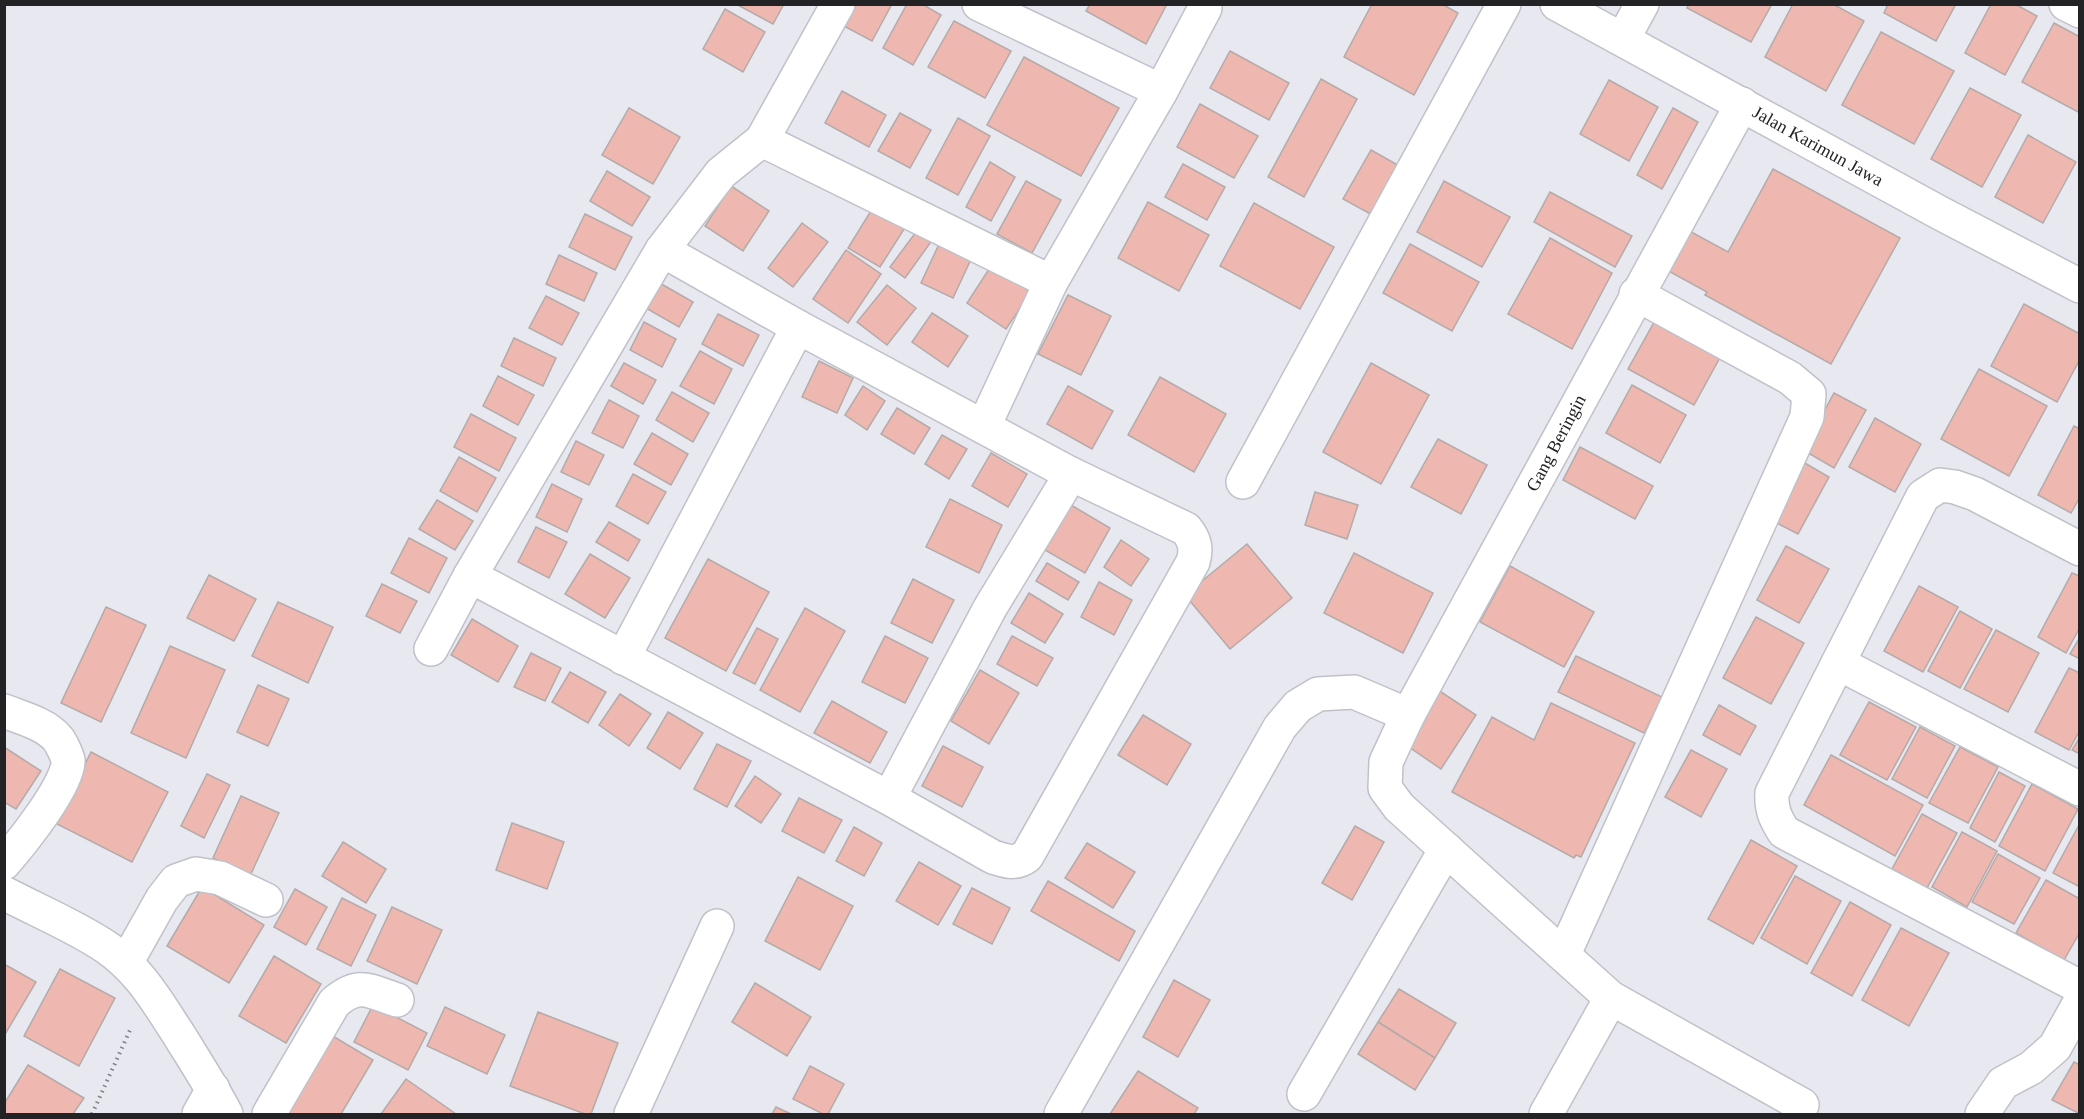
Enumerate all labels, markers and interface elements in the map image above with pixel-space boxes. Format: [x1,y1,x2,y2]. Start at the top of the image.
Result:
street label: Jalan Karimun Jawa [1749,102,1887,190]
street label: Gang Beringin [1522,391,1590,495]

